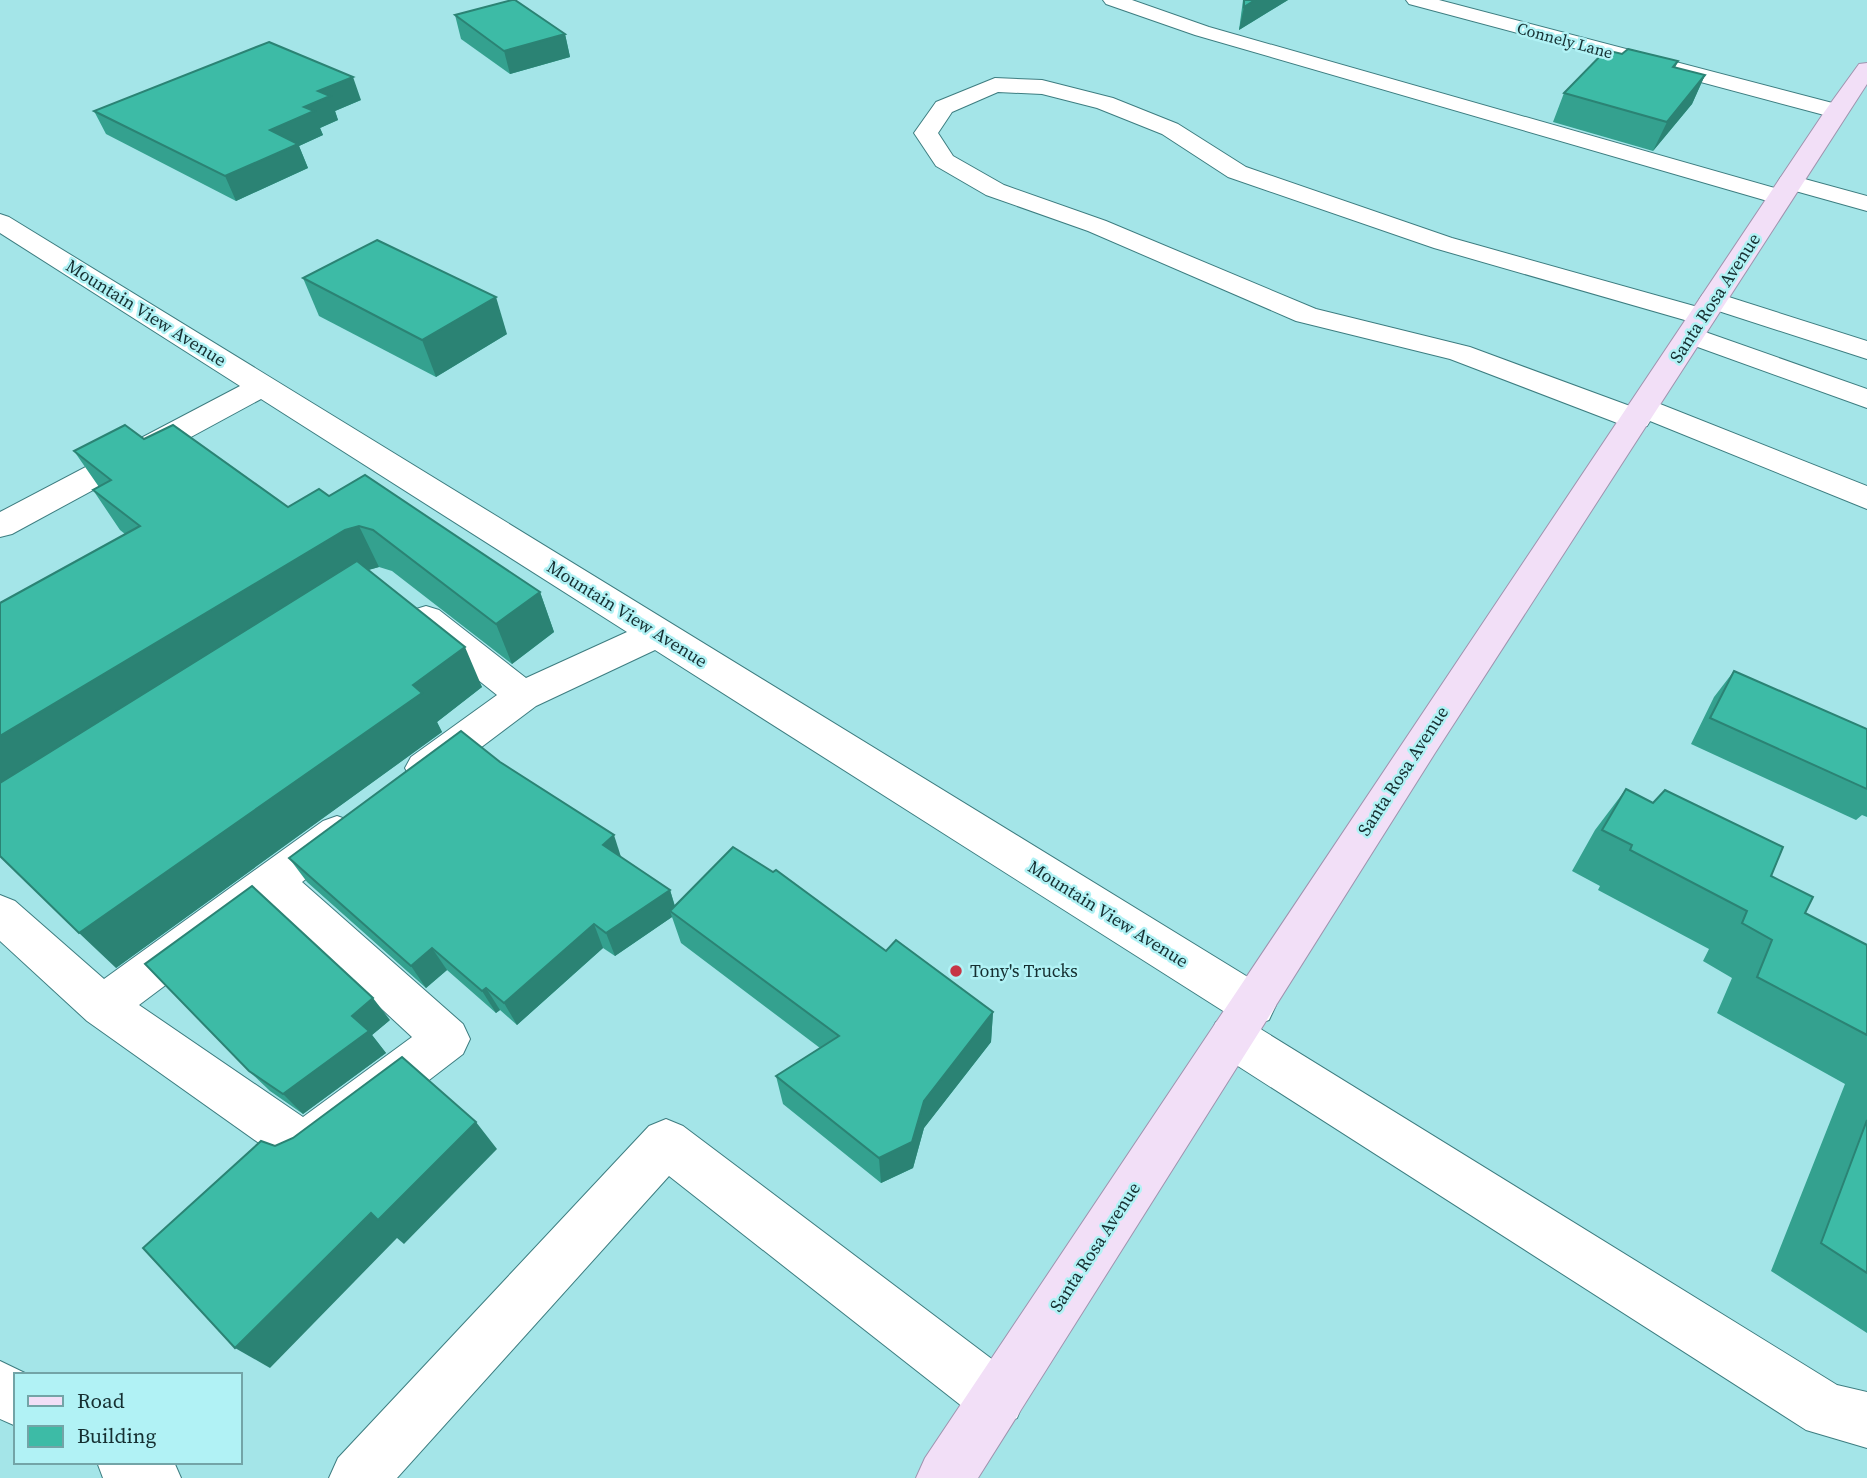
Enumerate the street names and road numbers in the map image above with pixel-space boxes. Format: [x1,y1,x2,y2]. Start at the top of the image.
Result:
street label: Connely Lane [1515,17,1615,63]
street label: Santa Rosa Avenue [1663,228,1766,367]
street label: Mountain View Avenue [61,253,231,372]
street label: Mountain View Avenue [542,554,712,673]
street label: Santa Rosa Avenue [1351,701,1454,840]
street label: Mountain View Avenue [1023,854,1193,973]
street label: Santa Rosa Avenue [1043,1177,1146,1316]

